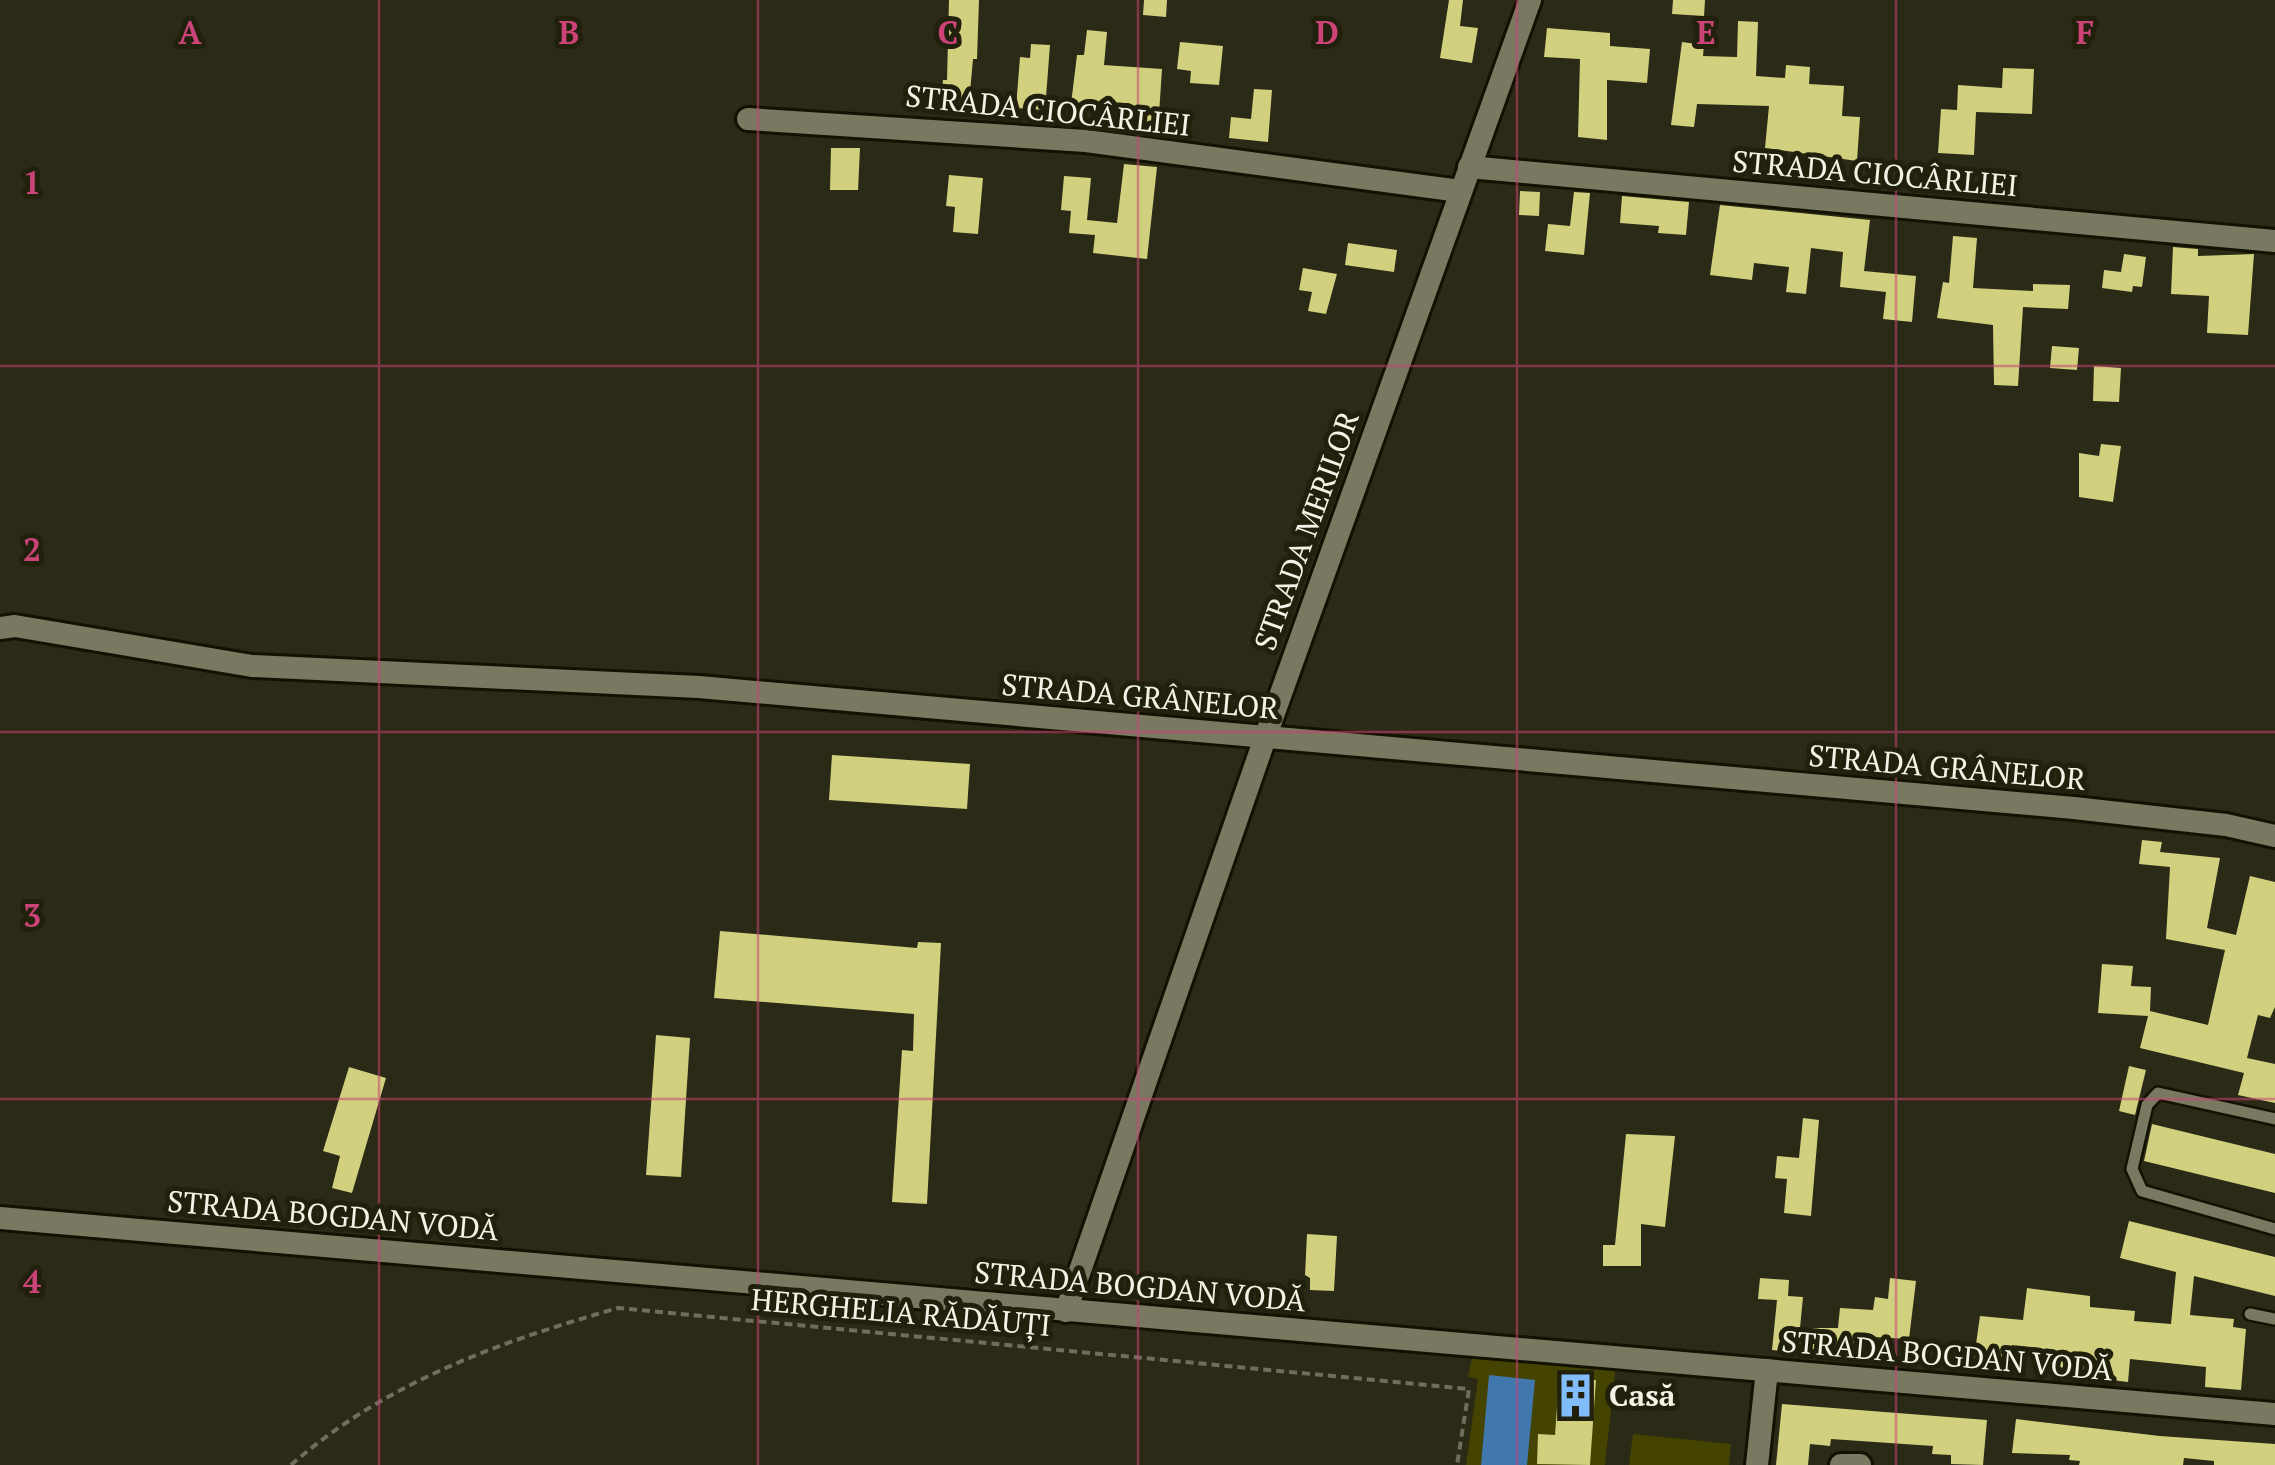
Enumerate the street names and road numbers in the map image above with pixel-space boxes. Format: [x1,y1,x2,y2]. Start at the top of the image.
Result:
street label: STRADA CIOCÂRLIEI [904,75,1193,145]
street label: STRADA CIOCÂRLIEI [1731,141,2019,205]
street label: STRADA MERILOR [1244,406,1368,656]
street label: STRADA GRÂNELOR [1000,664,1280,728]
street label: STRADA GRÂNELOR [1807,735,2087,799]
street label: STRADA BOGDAN VODĂ [166,1181,501,1249]
street label: STRADA BOGDAN VODĂ [973,1252,1308,1320]
street label: HERGHELIA RĂDĂUȚI [750,1279,1053,1345]
street label: STRADA BOGDAN VODĂ [1780,1321,2115,1389]

